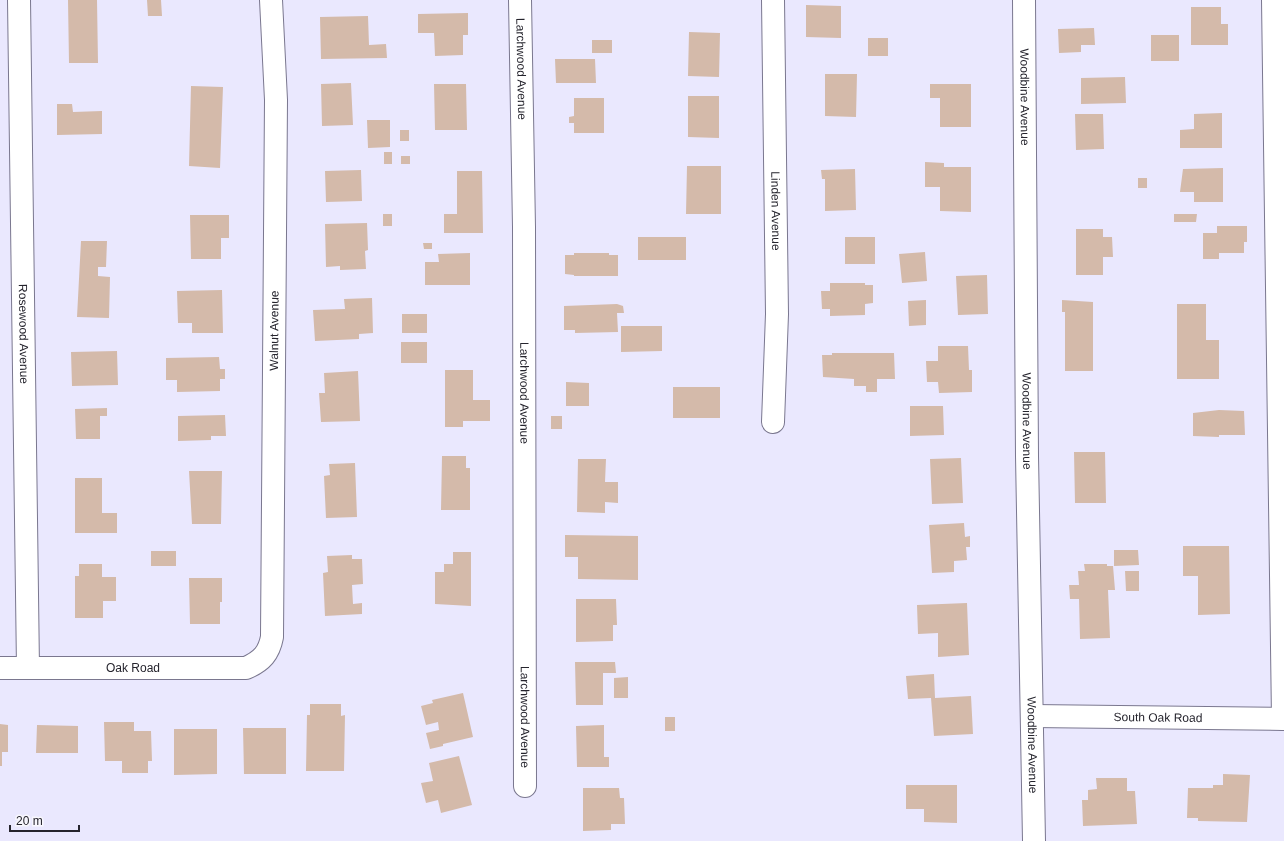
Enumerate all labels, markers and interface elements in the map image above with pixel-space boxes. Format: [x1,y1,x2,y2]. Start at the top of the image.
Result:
street label: Larchwood Avenue [513,18,529,120]
street label: Woodbine Avenue [1017,48,1032,146]
street label: Linden Avenue [768,171,783,251]
street label: Rosewood Avenue [16,284,31,384]
street label: Walnut Avenue [267,290,282,371]
street label: Larchwood Avenue [517,342,531,444]
street label: Woodbine Avenue [1019,372,1034,470]
street label: Oak Road [106,661,160,675]
street label: Larchwood Avenue [518,666,532,768]
street label: Woodbine Avenue [1024,696,1040,794]
street label: South Oak Road [1113,710,1203,725]
scale bar [10,807,79,833]
text: 20 m [16,814,43,828]

